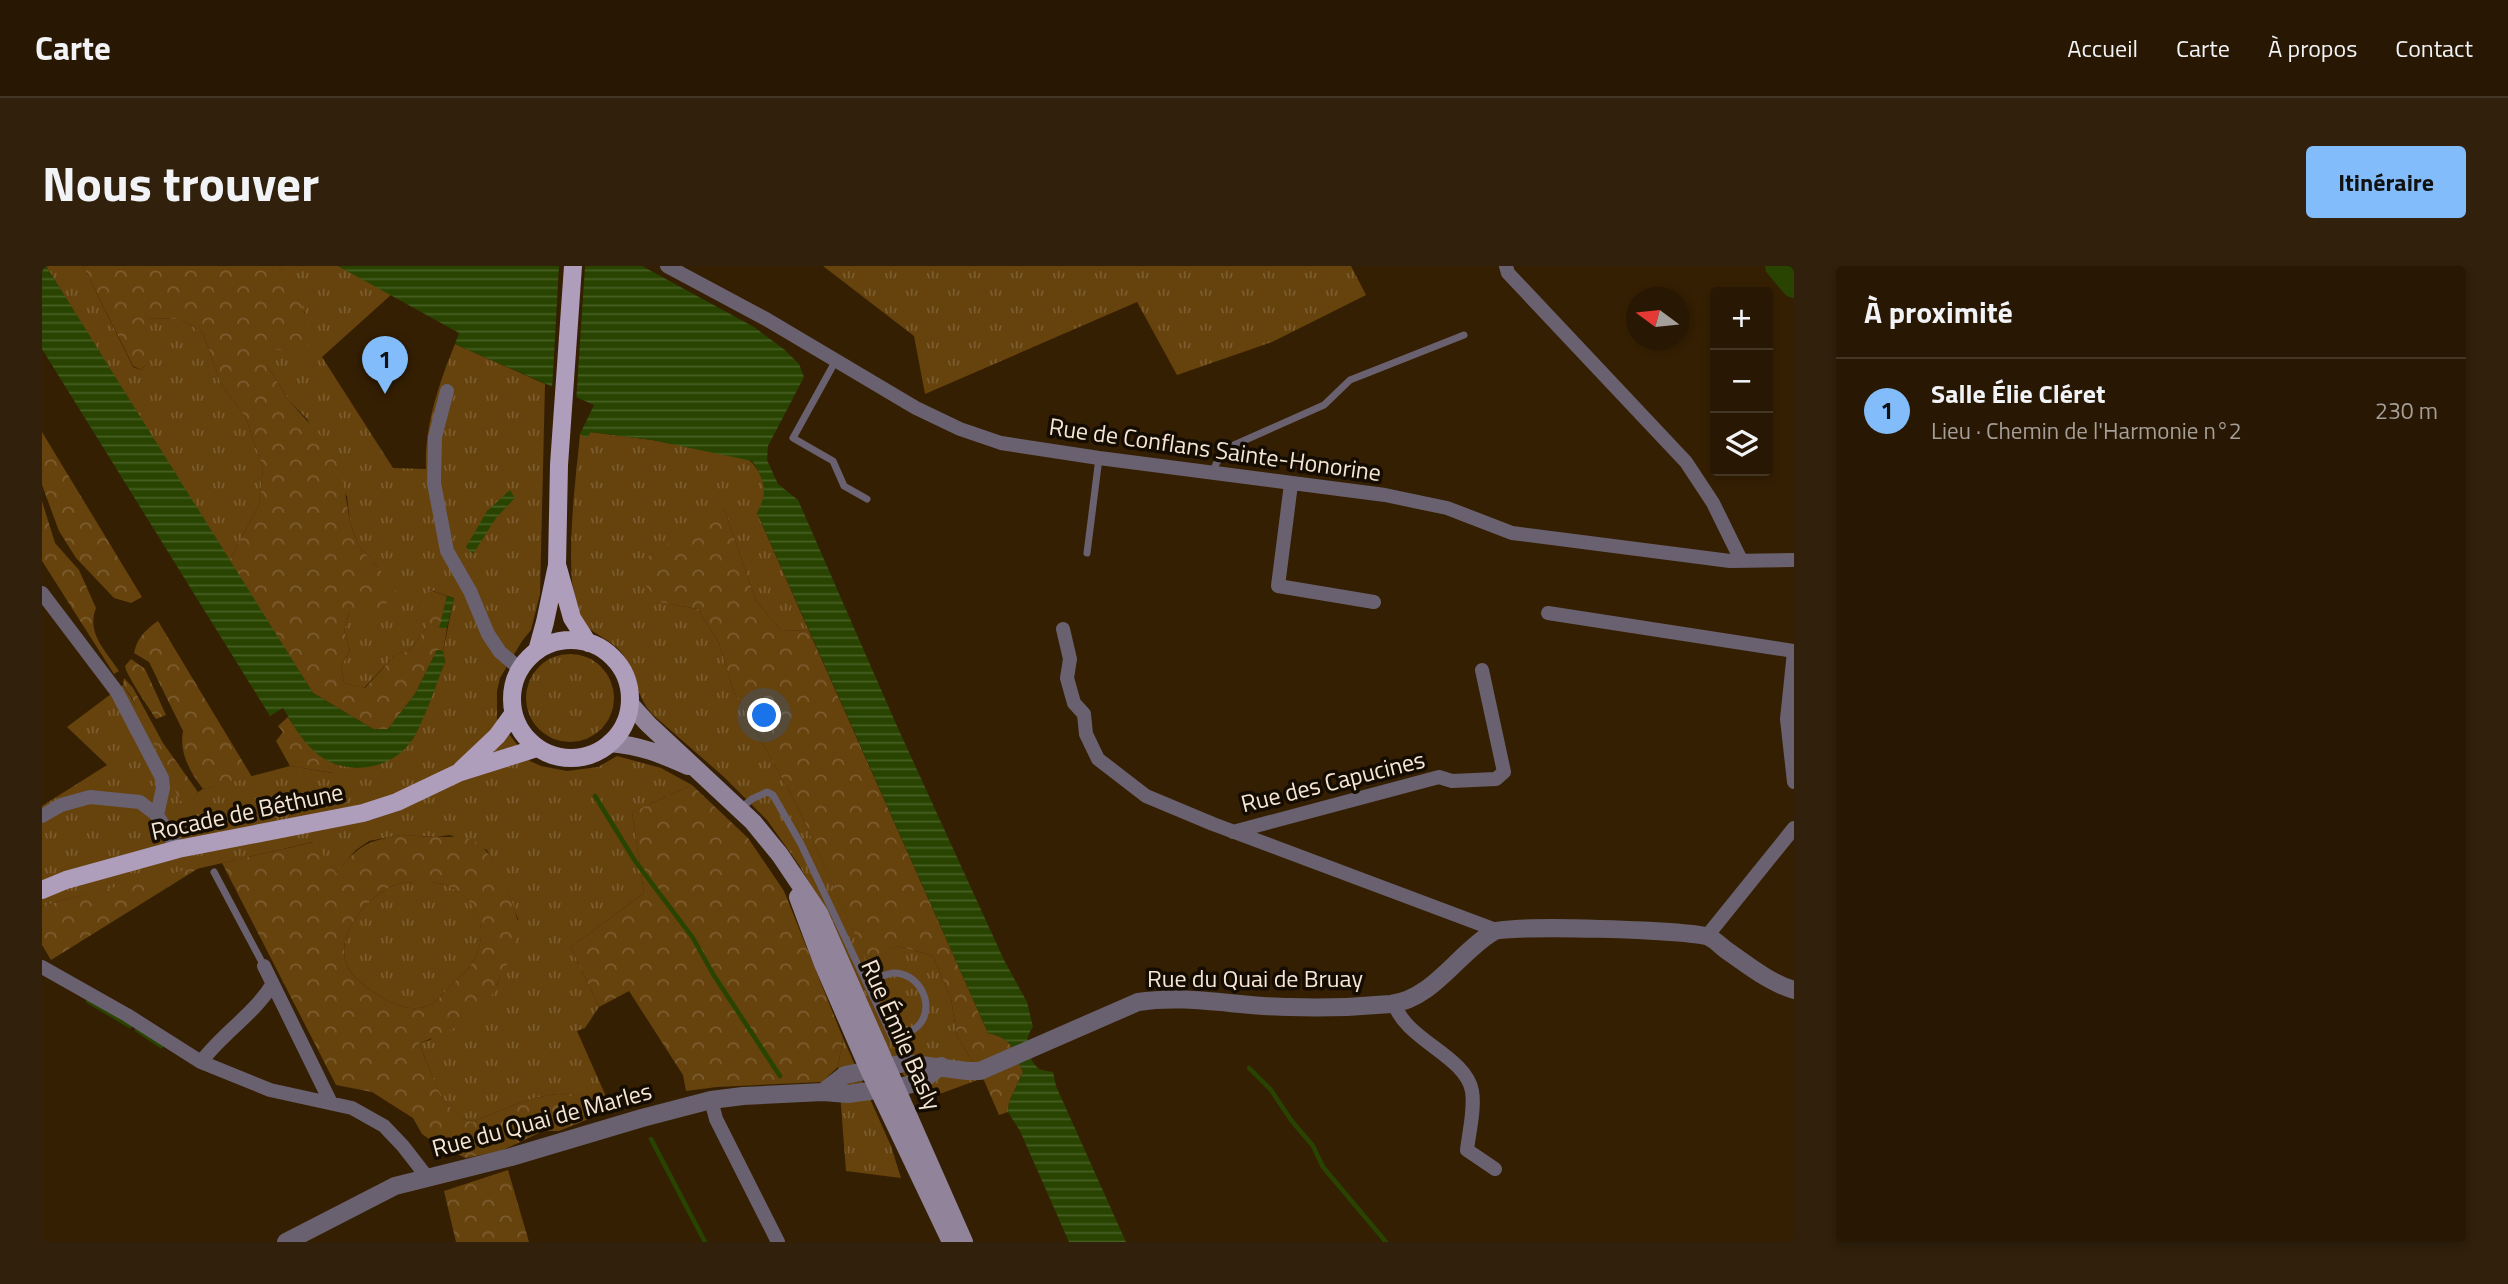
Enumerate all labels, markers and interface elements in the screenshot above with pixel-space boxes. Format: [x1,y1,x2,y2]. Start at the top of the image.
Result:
text: Carte [35,23,111,73]
text: Accueil [2067,30,2138,66]
text: Carte [2176,30,2230,66]
text: À propos [2268,30,2357,66]
text: Contact [2395,30,2473,66]
text: Nous trouver [42,145,319,220]
button: Itinéraire [2306,146,2466,218]
north arrow [1626,287,1689,350]
map controls [1710,287,1773,476]
button: + [1710,287,1773,350]
text: À proximité [1864,289,2013,335]
pin: 1 [362,336,408,394]
button: − [1710,350,1773,413]
text: Salle Élie Cléret [1931,374,2105,413]
text: 1 [1881,393,1893,428]
text: 230 m [2375,393,2438,428]
street label: Rue de Conflans Sainte-Honorine [1047,408,1384,490]
button: layers [1710,413,1773,476]
text: Lieu · Chemin de l'Harmonie n°2 [1931,413,2242,448]
your location [747,698,781,732]
street label: Rue des Capucines [1237,741,1429,821]
street label: Rocade de Béthune [147,773,346,849]
street label: Rue Émile Basly [853,954,951,1116]
street label: Rue du Quai de Bruay [1147,960,1363,996]
street label: Rue du Quai de Marles [428,1072,656,1166]

